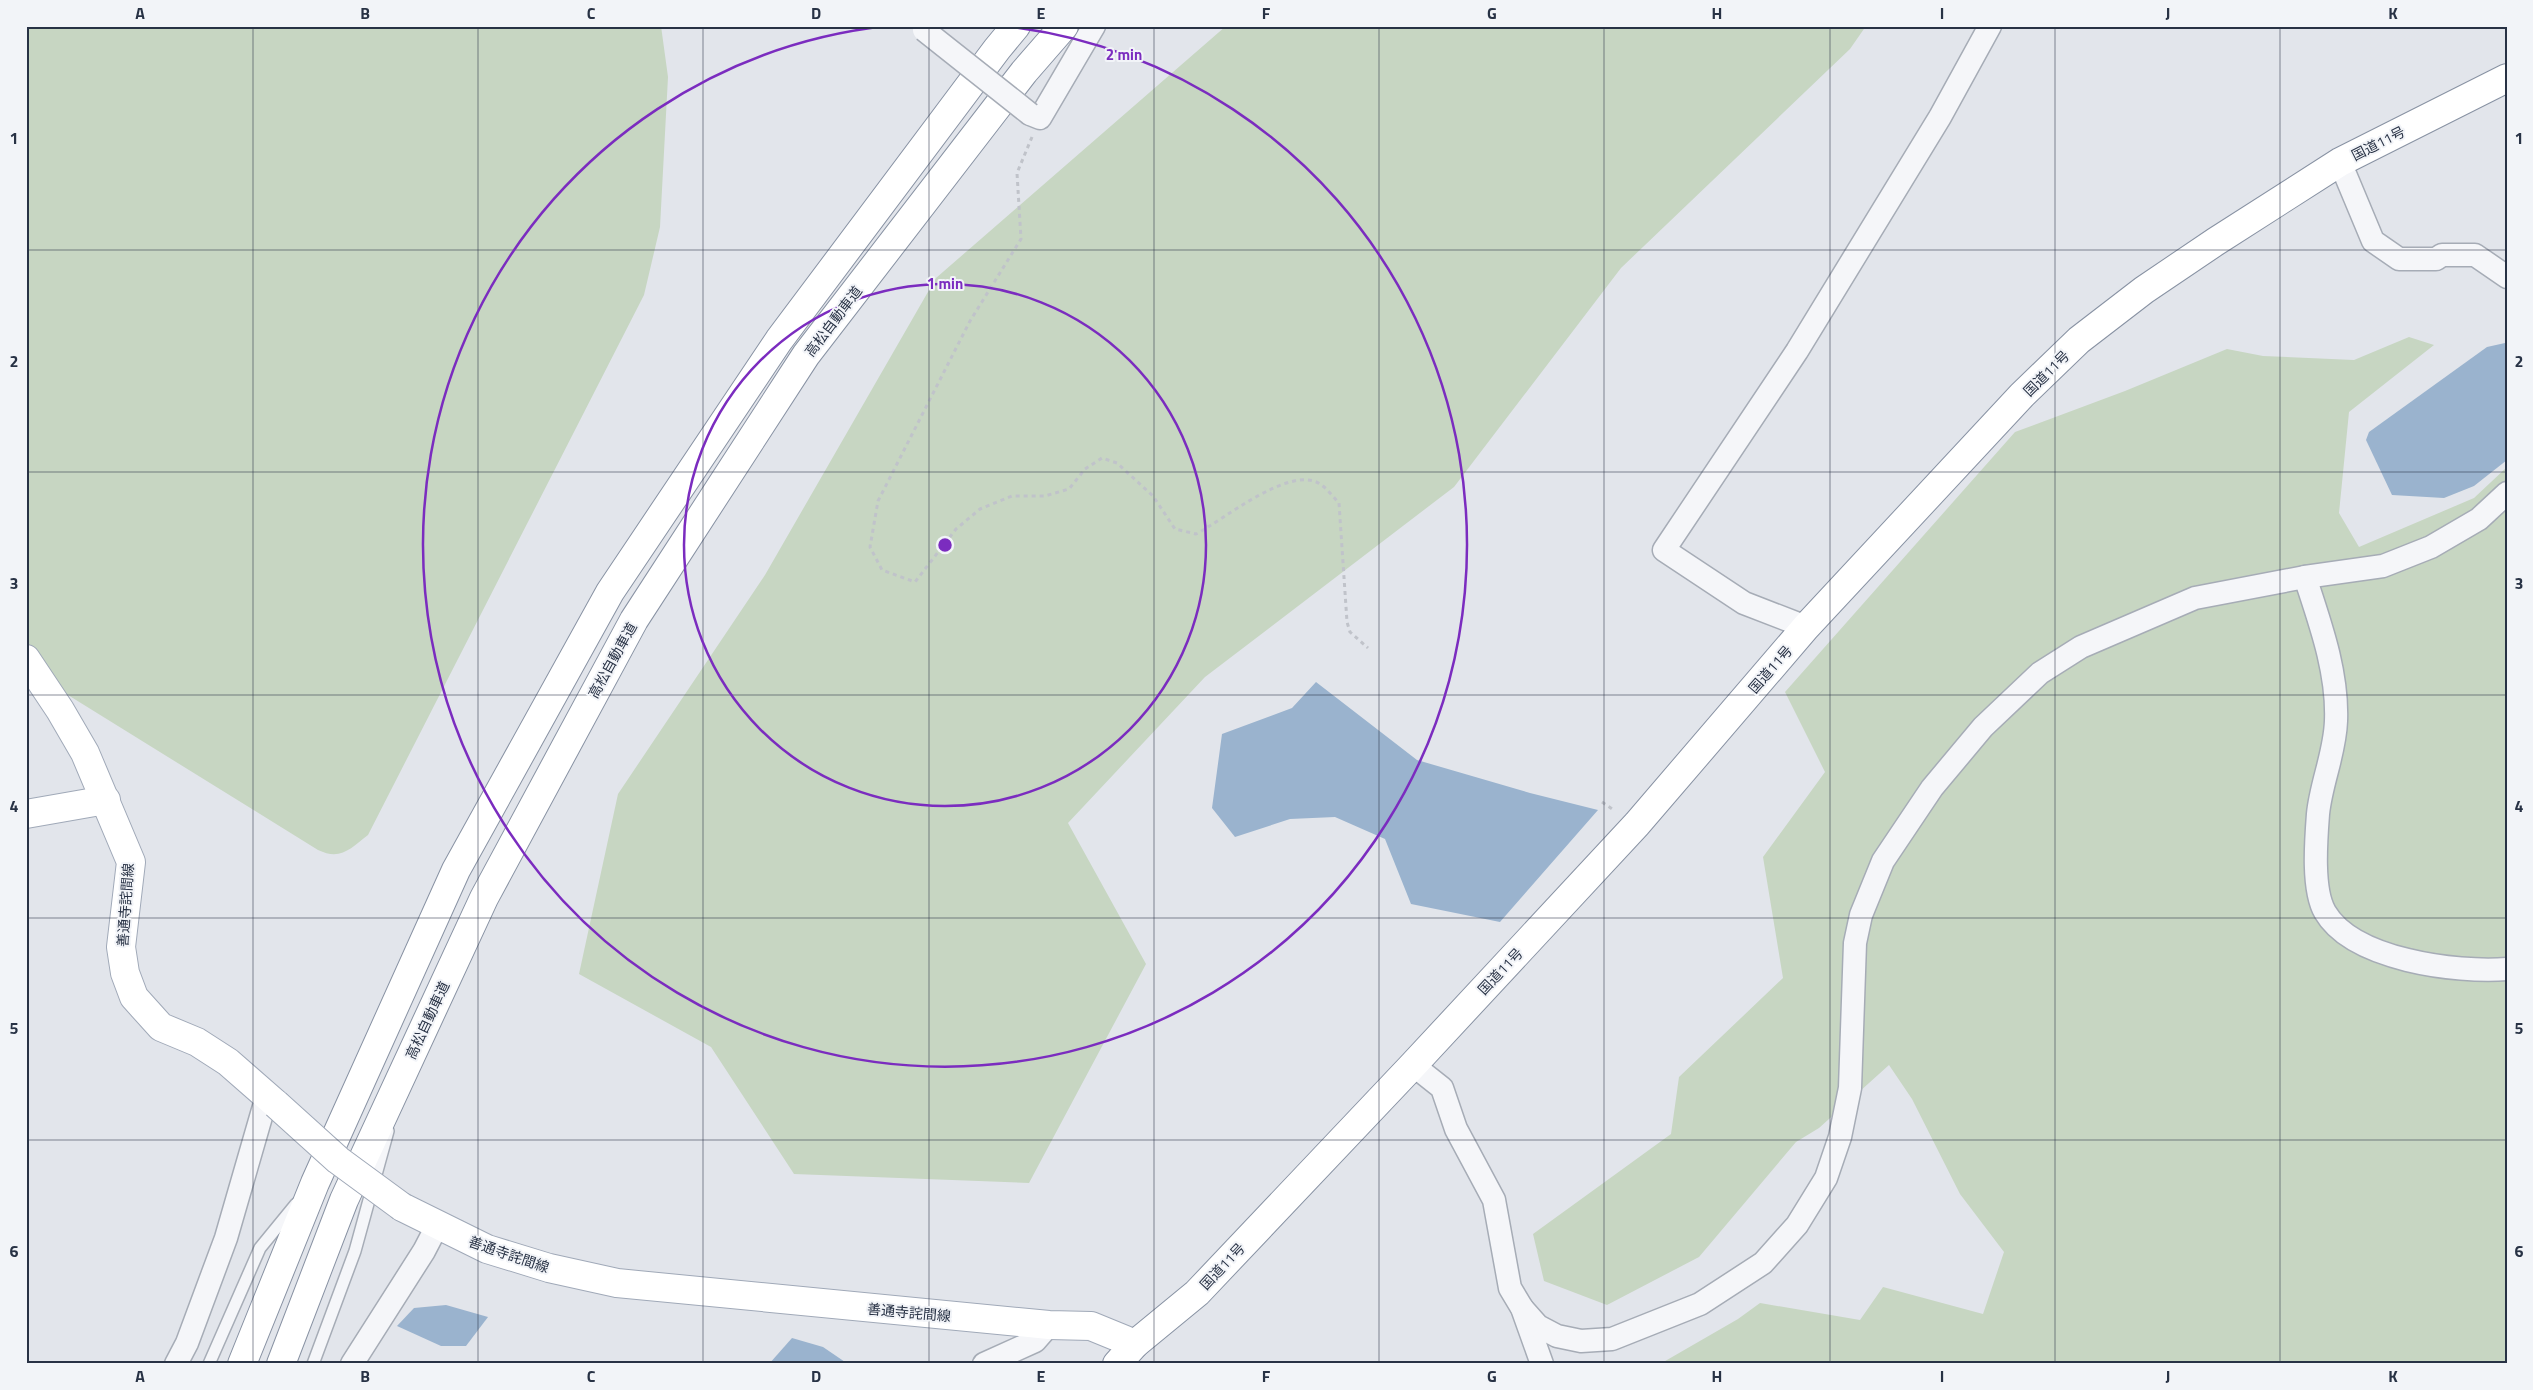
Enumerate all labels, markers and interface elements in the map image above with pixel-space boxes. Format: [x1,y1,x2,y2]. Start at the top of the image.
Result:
text: A [135,1,145,25]
text: B [360,1,370,25]
text: C [587,1,596,25]
text: D [811,1,821,25]
text: E [1037,1,1046,25]
text: F [1262,1,1271,25]
text: G [1487,1,1497,25]
text: H [1712,1,1722,25]
text: I [1940,1,1944,25]
text: J [2166,1,2170,25]
text: K [2388,1,2398,25]
text: 2 min [1106,43,1142,66]
street label: 国道11号 [2348,121,2408,165]
text: 1 [10,126,18,150]
text: 1 [2515,126,2523,150]
text: 1 min [927,272,963,295]
street label: 高松自動車道 [799,281,867,361]
street label: 国道11号 [2018,345,2074,401]
text: 2 [10,349,18,373]
text: 2 [2515,349,2523,373]
centre of rings [936,536,954,554]
text: 3 [10,571,18,595]
text: 3 [2515,571,2523,595]
street label: 高松自動車道 [582,618,642,702]
street label: 国道11号 [1743,640,1797,698]
text: 4 [10,794,19,818]
text: 4 [2515,794,2524,818]
street label: 善通寺詫間線 [112,862,138,948]
street label: 国道11号 [1473,943,1527,999]
street label: 高松自動車道 [400,977,454,1063]
text: 5 [10,1016,19,1040]
text: 5 [2515,1016,2524,1040]
street label: 善通寺詫間線 [466,1230,552,1278]
street label: 国道11号 [1195,1238,1249,1294]
text: 6 [10,1239,19,1263]
text: 6 [2515,1239,2524,1263]
street label: 善通寺詫間線 [866,1298,952,1326]
text: A [135,1364,145,1388]
text: B [360,1364,370,1388]
text: C [587,1364,596,1388]
text: D [811,1364,821,1388]
text: E [1037,1364,1046,1388]
text: F [1262,1364,1271,1388]
text: G [1487,1364,1497,1388]
text: H [1712,1364,1722,1388]
text: I [1940,1364,1944,1388]
text: J [2166,1364,2170,1388]
text: K [2388,1364,2398,1388]

